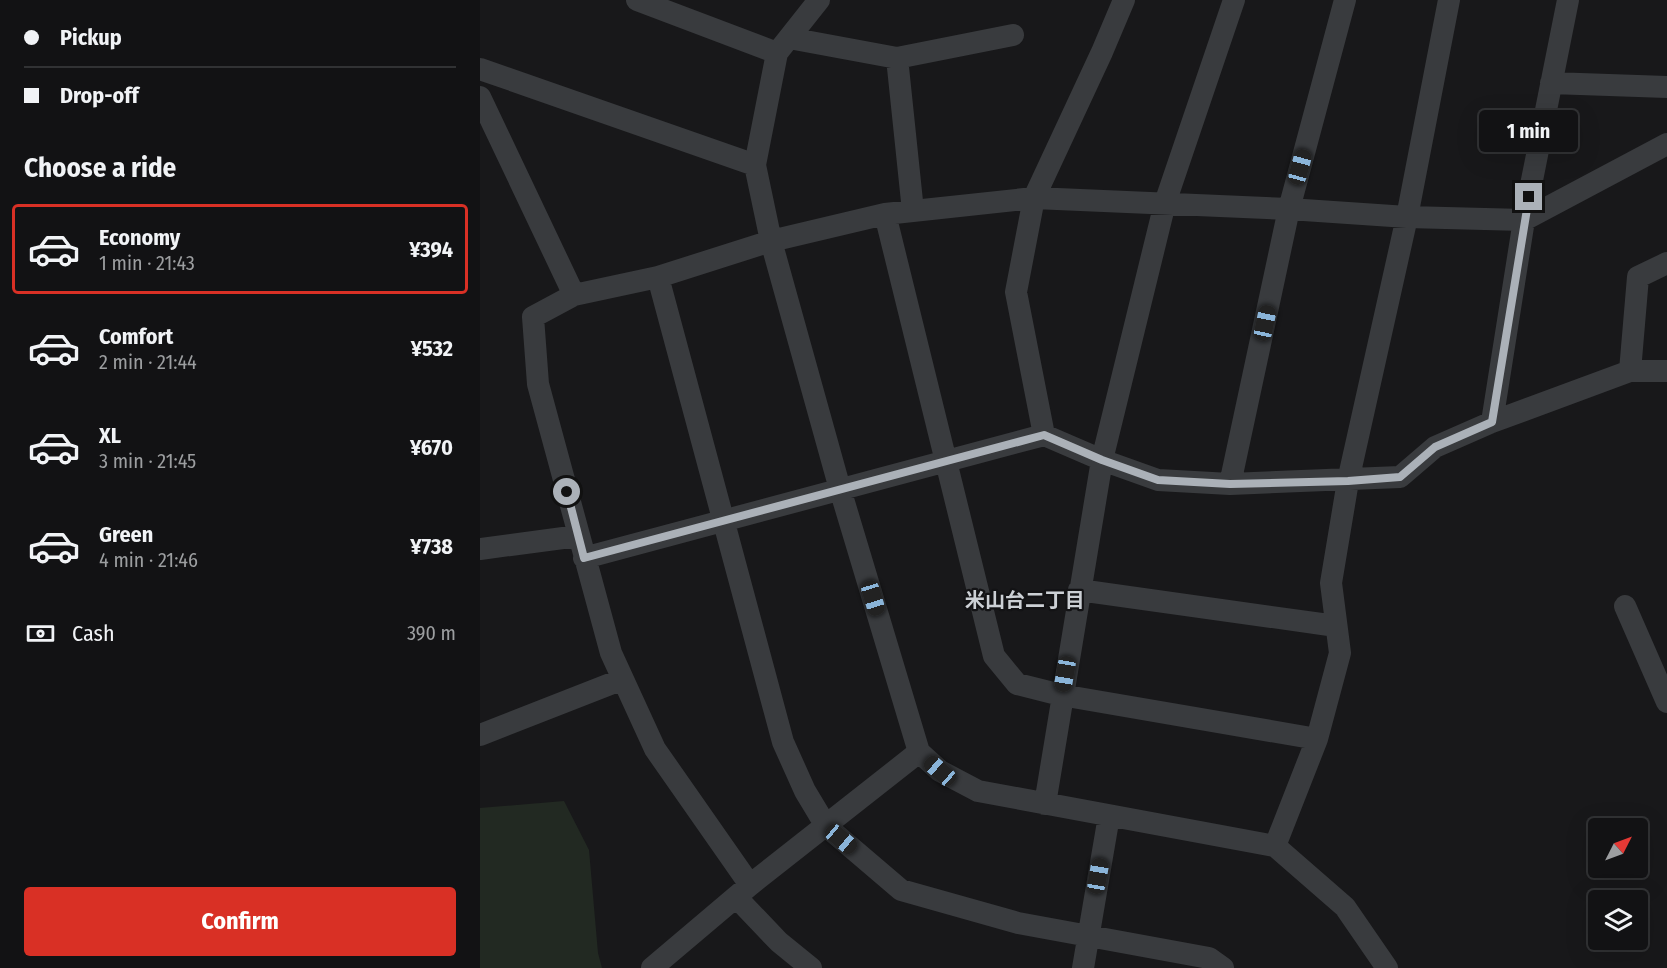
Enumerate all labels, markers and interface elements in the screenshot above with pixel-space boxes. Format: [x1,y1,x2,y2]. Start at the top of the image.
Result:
text: Pickup [60,24,122,51]
text: Drop-off [60,82,139,109]
callout: 1 min [1480,110,1578,152]
text: 1 min [1507,119,1550,143]
car [1287,147,1313,187]
text: Choose a ride [24,152,176,184]
route end [1515,183,1542,210]
icon: car [27,222,81,276]
text: Economy [99,224,180,251]
text: ¥394 [409,236,453,263]
text: 1 min · 21:43 [99,251,195,275]
car [1252,304,1278,342]
icon: car [27,321,81,375]
text: Comfort [99,323,173,350]
text: ¥532 [411,335,453,362]
text: 2 min · 21:44 [99,350,197,374]
icon: car [27,420,81,474]
text: XL [99,422,121,449]
text: ¥670 [410,434,453,461]
text: 3 min · 21:45 [99,449,196,473]
route start [553,478,580,505]
icon: car [27,519,81,573]
text: Green [99,521,153,548]
text: ¥738 [410,533,453,560]
text: 4 min · 21:46 [99,548,198,572]
car [859,578,887,618]
district label: 米山台二丁目 [965,588,1085,612]
icon: cash [24,617,57,650]
text: Cash [72,620,115,647]
text: 390 m [407,621,456,645]
car [1053,655,1077,693]
car [921,752,959,790]
north arrow [1588,818,1648,878]
map controls [1588,818,1648,950]
car [821,821,861,857]
car [1086,857,1110,895]
button: Confirm [24,887,456,956]
button: layers [1588,890,1648,950]

